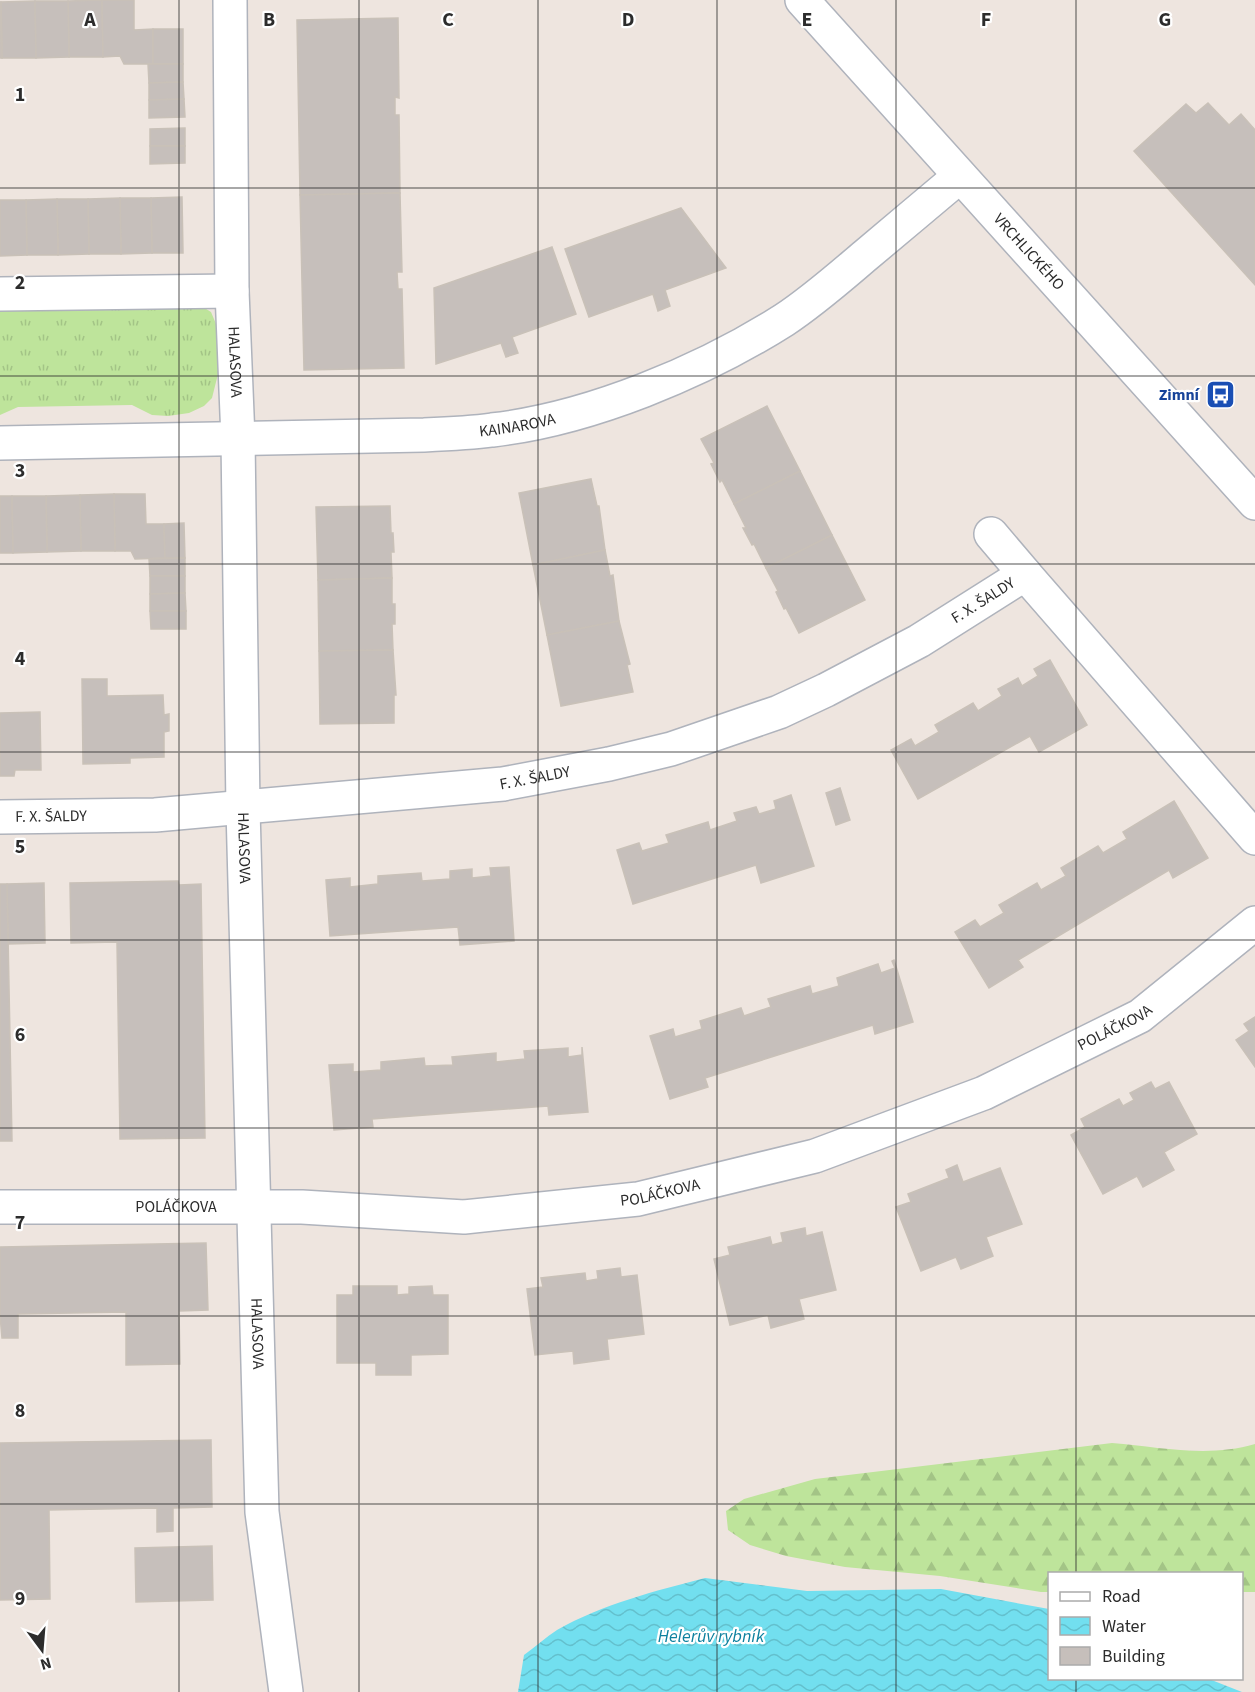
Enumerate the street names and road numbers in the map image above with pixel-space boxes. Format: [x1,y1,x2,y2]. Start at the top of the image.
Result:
street label: VRCHLICKÉHO [988,209,1069,295]
street label: HALASOVA [222,326,247,398]
street label: KAINAROVA [478,408,558,442]
street label: F. X. ŠALDY [947,572,1019,629]
street label: F. X. ŠALDY [498,760,573,795]
street label: F. X. ŠALDY [15,805,87,828]
street label: HALASOVA [232,812,256,884]
street label: POLÁČKOVA [1074,999,1157,1056]
street label: POLÁČKOVA [619,1173,703,1212]
street label: POLÁČKOVA [135,1196,217,1218]
street label: HALASOVA [245,1298,269,1370]

